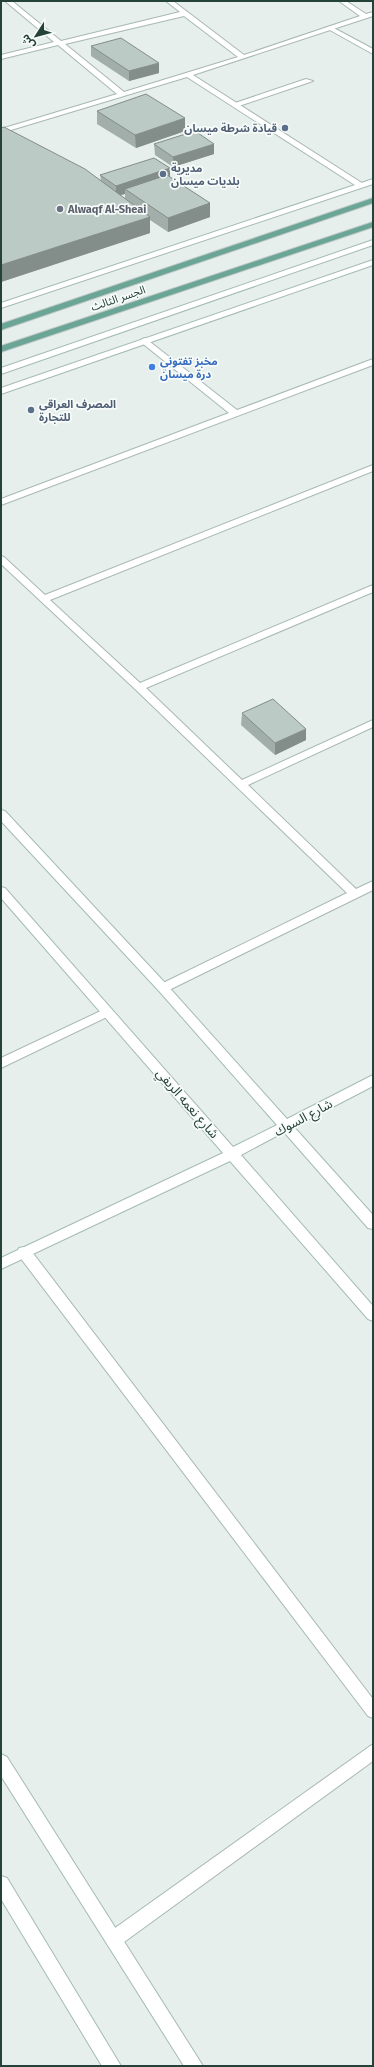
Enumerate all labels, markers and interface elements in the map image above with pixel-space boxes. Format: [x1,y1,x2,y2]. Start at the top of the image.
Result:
north arrow [16,16,56,56]
text: ش [19,32,38,52]
place label: قيادة شرطة ميسان [184,122,277,135]
marker: قيادة شرطة ميسان [280,123,290,133]
place label: مديرية بلديات ميسان [171,162,240,188]
marker: مديرية بلديات ميسان [158,169,168,179]
place label: Alwaqf Al-Sheai [67,203,146,216]
marker: Alwaqf Al-Sheai [55,204,65,214]
street label: الجسر الثالث [89,283,147,314]
place label: مخبز تفتوني درة ميسان [160,355,218,381]
marker: مخبز تفتوني درة ميسان [147,362,157,372]
place label: المصرف العراقي للتجارة [39,398,116,424]
marker: المصرف العراقي للتجارة [26,405,36,415]
street label: شارع نعمه الريفي [151,1065,222,1143]
street label: شارع السوك [271,1096,336,1142]

